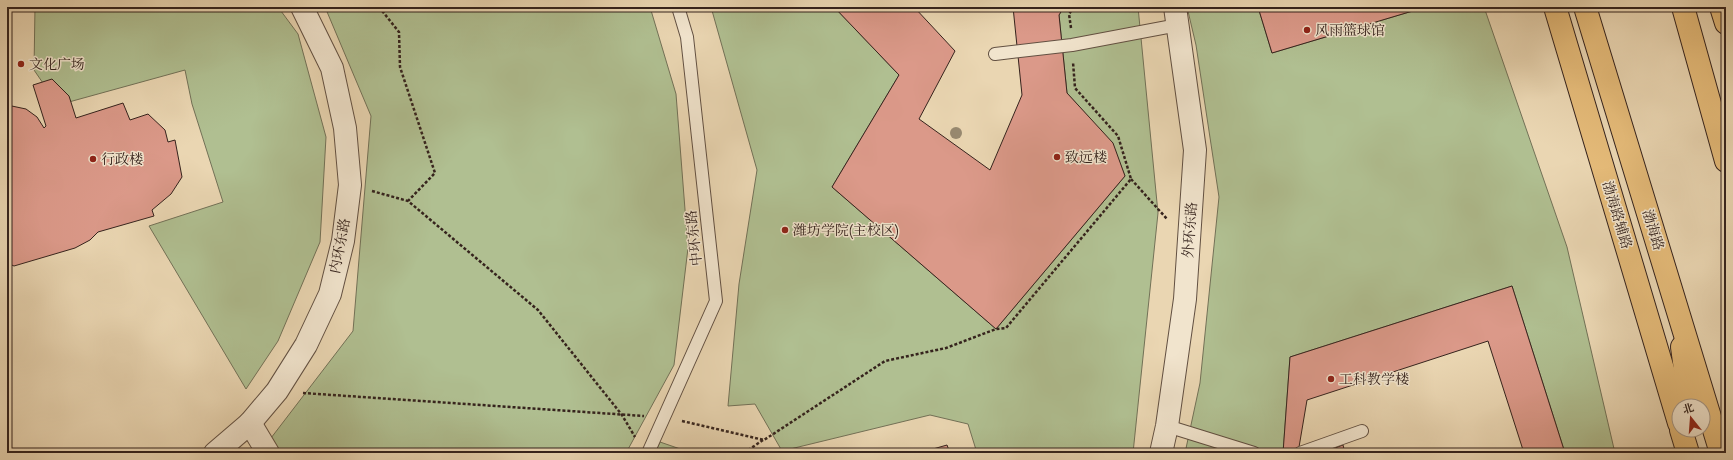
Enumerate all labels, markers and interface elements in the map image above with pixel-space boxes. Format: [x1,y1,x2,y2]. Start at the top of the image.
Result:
place label: 风雨篮球馆 [1315,22,1385,39]
marker: 风雨篮球馆 [1302,25,1312,35]
place label: 文化广场 [29,56,85,73]
marker: 文化广场 [16,59,26,69]
place label: 致远楼 [1065,149,1107,166]
place label: 行政楼 [101,151,143,168]
marker: 致远楼 [1052,152,1062,162]
marker: 行政楼 [88,154,98,164]
street label: 渤海路辅路 [1599,179,1635,251]
street label: 外环东路 [1180,201,1200,259]
street label: 渤海路 [1639,207,1667,253]
street label: 中环东路 [683,209,705,267]
street label: 内环东路 [326,217,354,275]
place label: 潍坊学院(主校区) [793,222,899,240]
marker: 潍坊学院(主校区) [780,225,790,235]
place label: 工科教学楼 [1339,371,1409,388]
marker: 工科教学楼 [1326,374,1336,384]
north arrow [1671,398,1711,438]
text: 北 [1681,401,1695,417]

